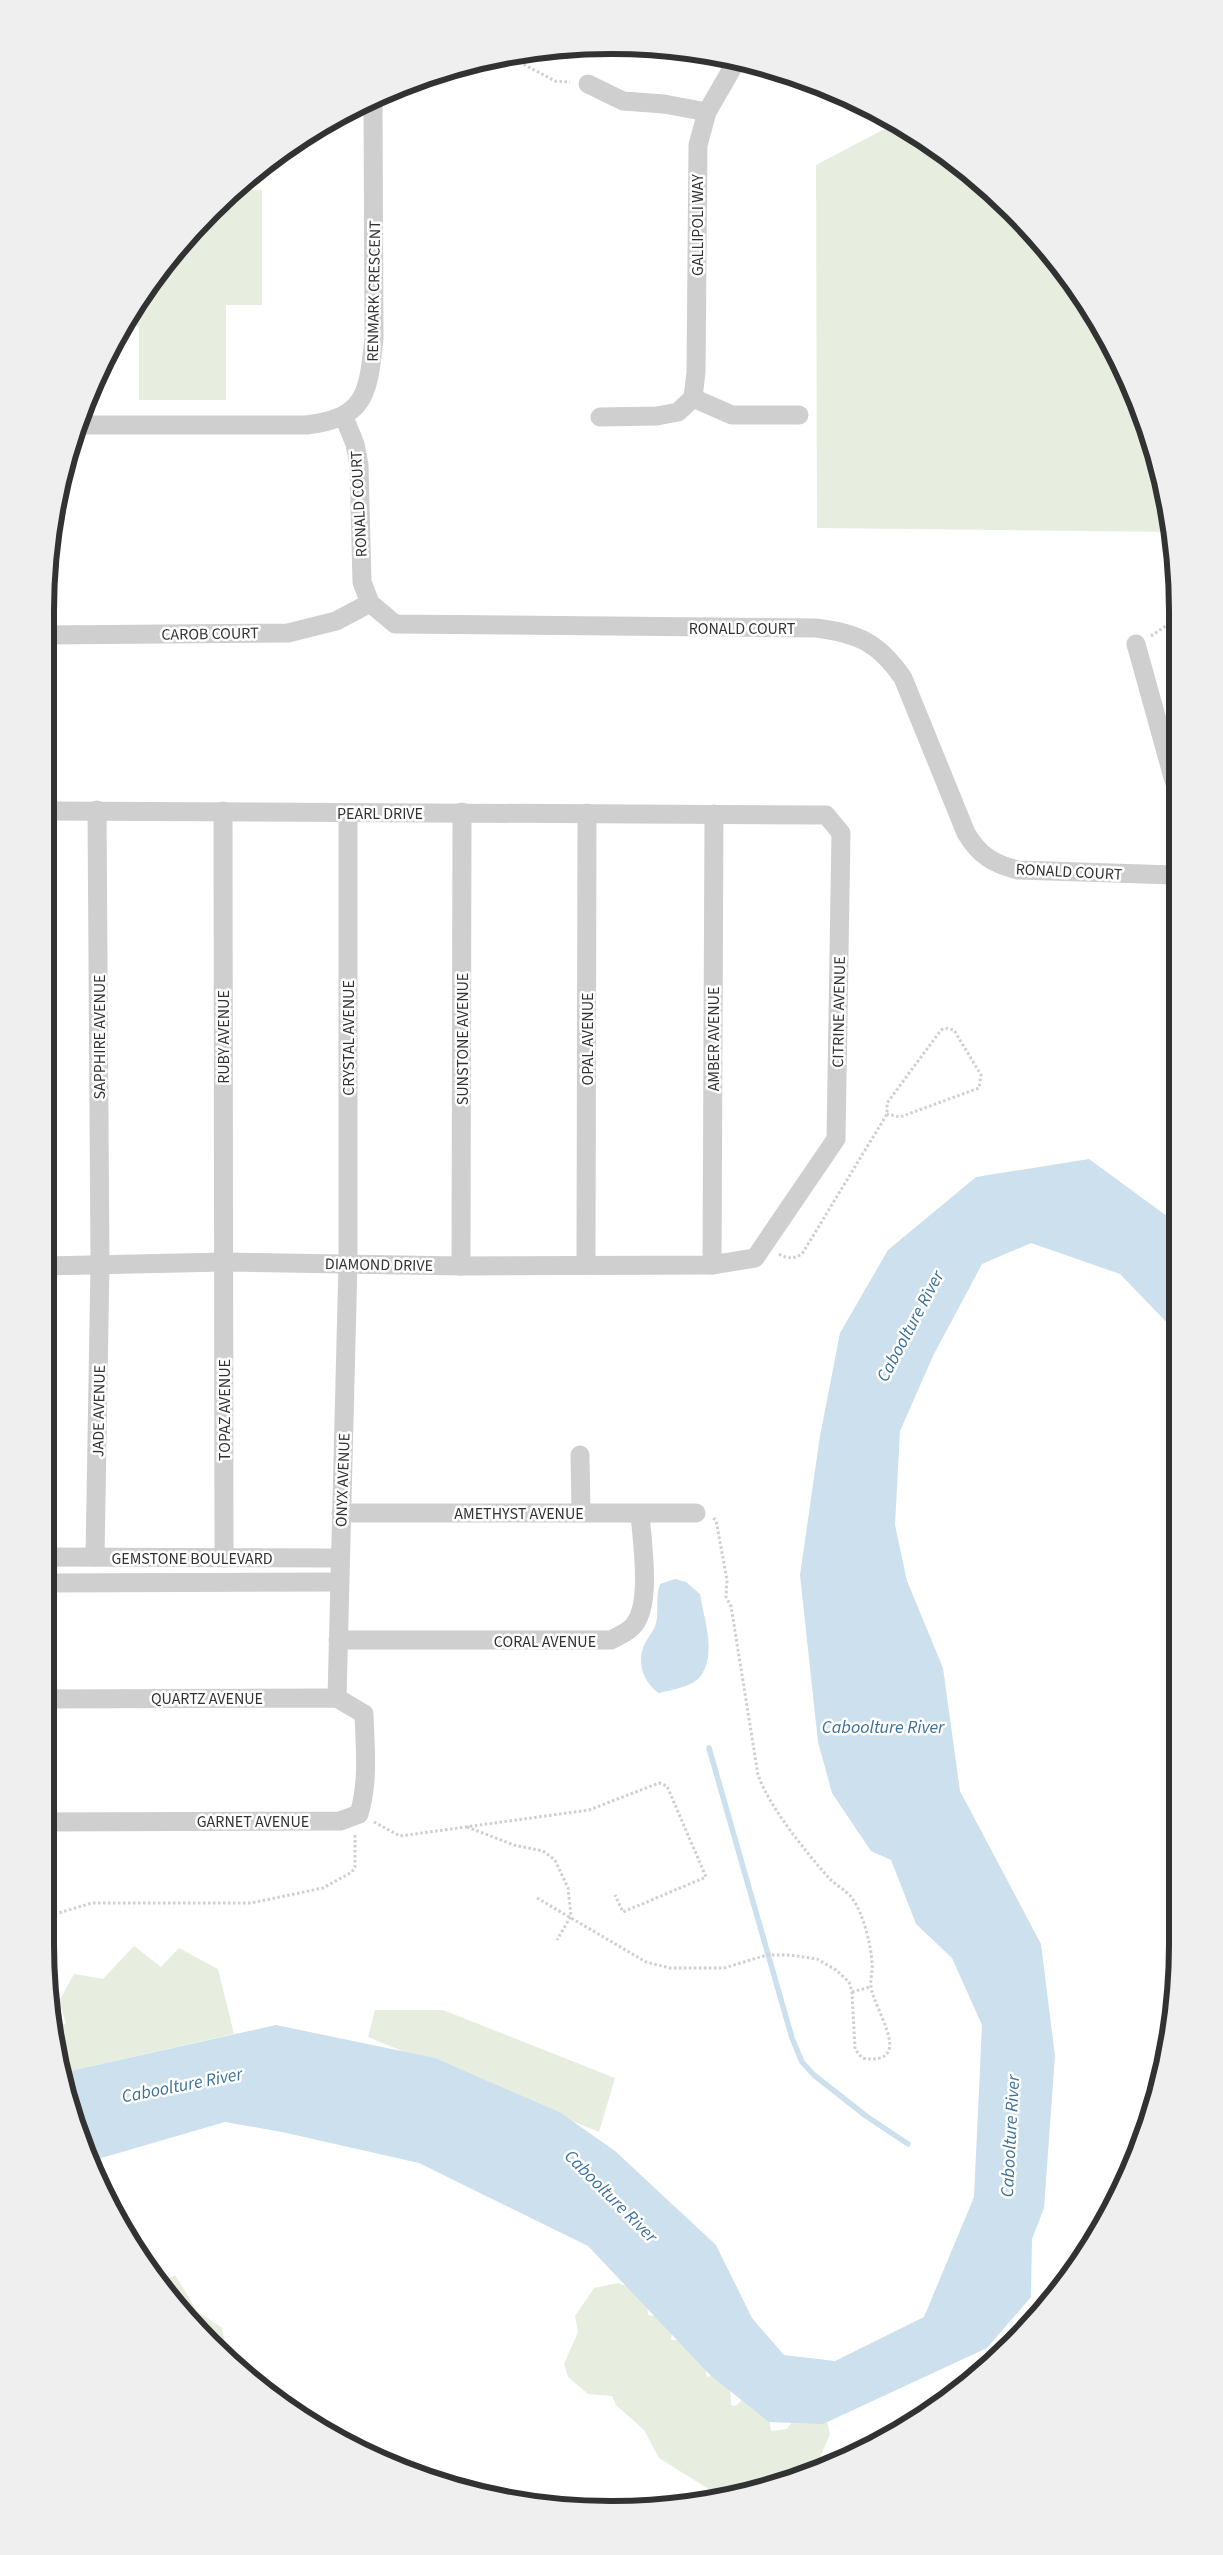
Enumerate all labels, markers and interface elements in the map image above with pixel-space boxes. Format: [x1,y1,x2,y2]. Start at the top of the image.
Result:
street label: GALLIPOLI WAY [687,174,709,276]
street label: RENMARK CRESCENT [362,220,386,362]
street label: RONALD COURT [345,450,373,558]
street label: RONALD COURT [689,618,796,640]
street label: CAROB COURT [161,622,259,646]
street label: PEARL DRIVE [337,803,423,825]
street label: RONALD COURT [1015,858,1123,886]
street label: CITRINE AVENUE [827,956,851,1068]
street label: SUNSTONE AVENUE [452,973,474,1105]
street label: SAPPHIRE AVENUE [89,975,111,1099]
street label: CRYSTAL AVENUE [338,980,360,1096]
street label: AMBER AVENUE [703,987,725,1091]
street label: RUBY AVENUE [213,990,235,1084]
street label: OPAL AVENUE [577,993,599,1085]
street label: DIAMOND DRIVE [325,1253,433,1277]
water label: Caboolture River [871,1266,951,1386]
street label: TOPAZ AVENUE [214,1359,236,1461]
street label: JADE AVENUE [87,1365,111,1457]
street label: ONYX AVENUE [330,1433,356,1528]
street label: AMETHYST AVENUE [454,1503,584,1525]
street label: GEMSTONE BOULEVARD [111,1548,273,1570]
street label: CORAL AVENUE [494,1631,596,1653]
street label: QUARTZ AVENUE [151,1688,263,1710]
water label: Caboolture River [822,1715,945,1740]
street label: GARNET AVENUE [197,1811,309,1833]
water label: Caboolture River [120,2061,245,2109]
water label: Caboolture River [995,2073,1026,2198]
water label: Caboolture River [559,2144,663,2249]

